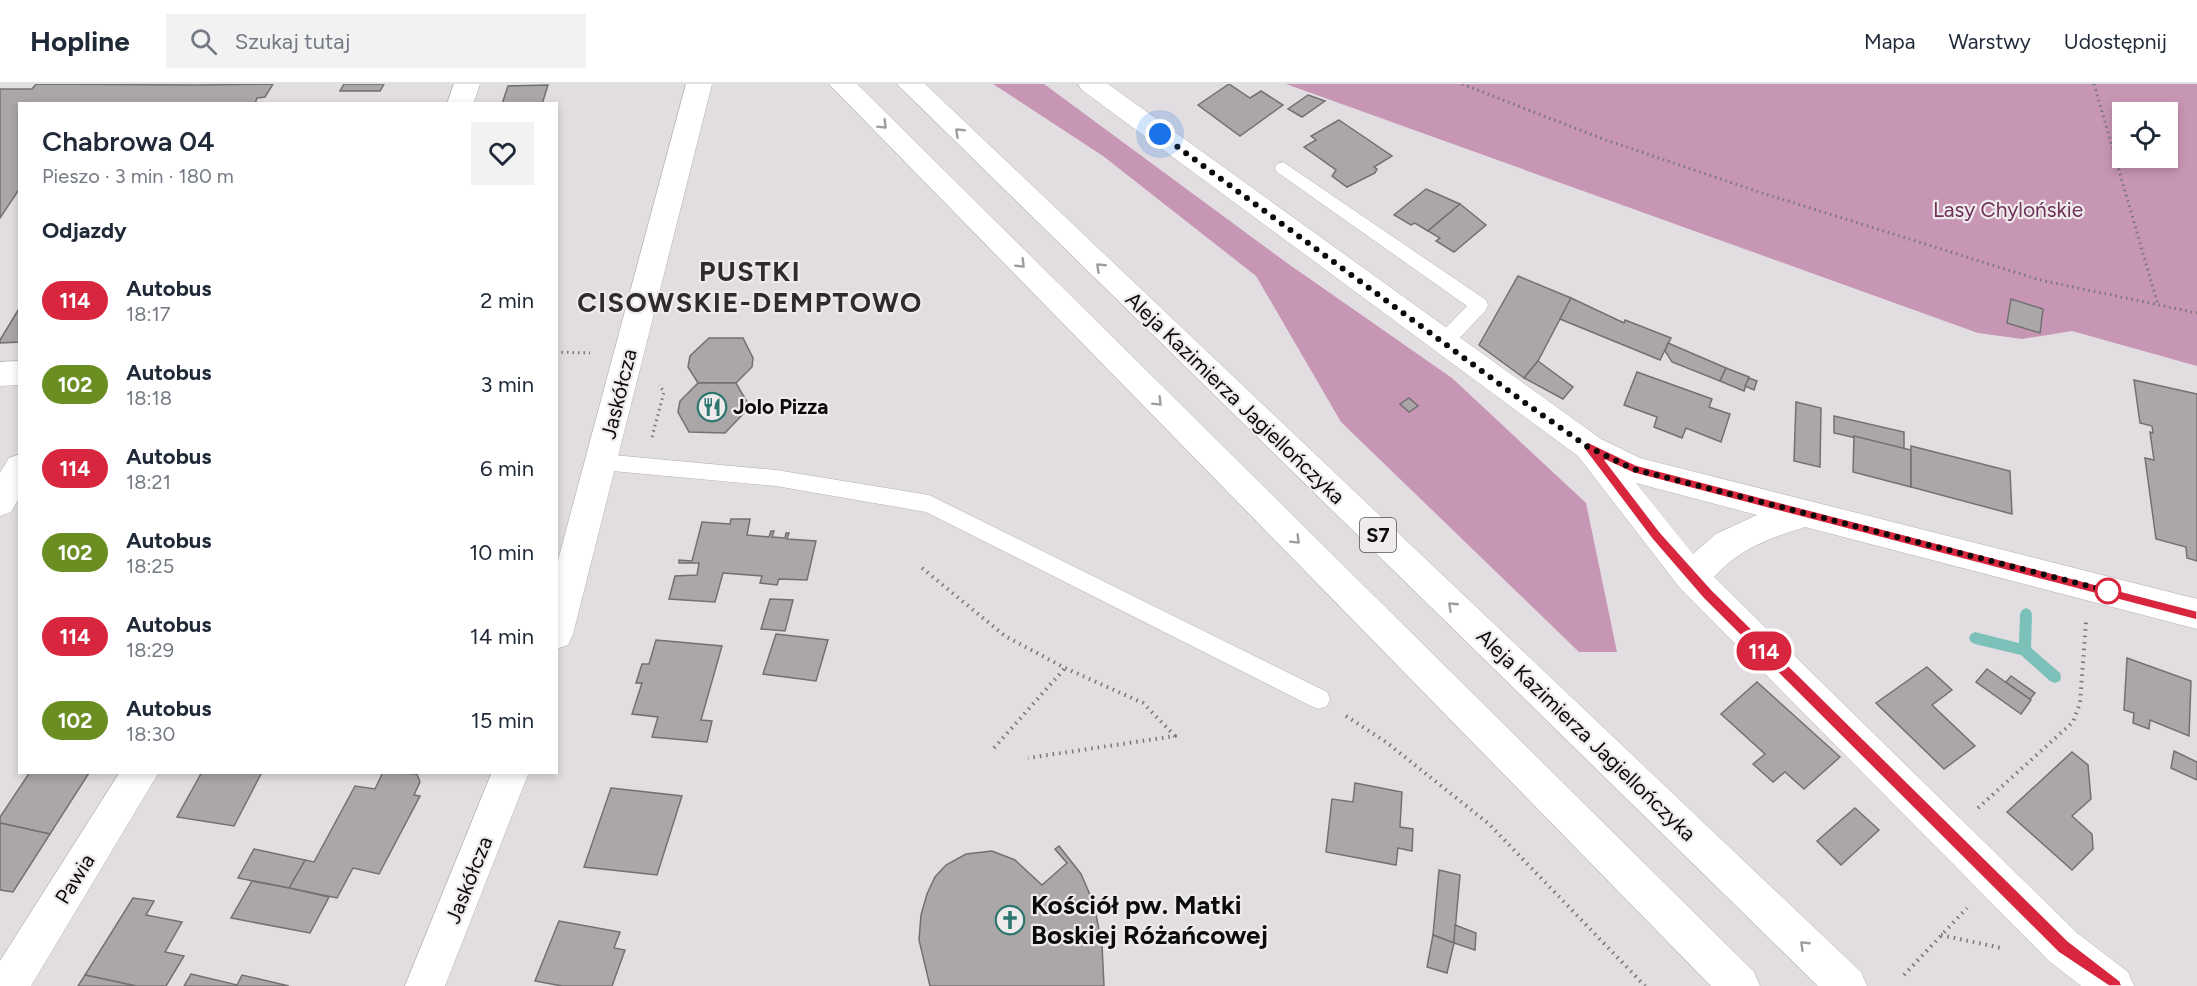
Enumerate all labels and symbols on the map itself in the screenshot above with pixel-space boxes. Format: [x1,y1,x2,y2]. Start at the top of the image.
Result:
one-way arrow [876,118,887,129]
your location [1145,119,1175,149]
one-way arrow [956,128,966,139]
park label: Lasy Chylońskie [1933,197,2083,222]
district label: PUSTKI CISOWSKIE-DEMPTOWO [577,255,923,319]
one-way arrow [1013,256,1024,267]
one-way arrow [1096,263,1106,274]
street label: Aleja Kazimierza Jagiellończyka [1121,286,1350,509]
street label: Jaskółcza [595,346,642,441]
restaurant icon: Jolo Pizza [696,391,728,423]
place label: Jolo Pizza [733,394,829,419]
one-way arrow [1151,394,1162,405]
road number: S7 [1360,518,1396,552]
one-way arrow [1289,533,1300,543]
unlabelled marker [2095,578,2121,604]
one-way arrow [1449,603,1460,614]
street label: Aleja Kazimierza Jagiellończyka [1472,623,1701,846]
line badge: 114 [1730,632,1798,670]
street label: Jaskółcza [440,833,497,927]
street label: Pawia [50,849,100,908]
place label: Kościół pw. Matki Boskiej Różańcowej [1031,889,1268,951]
church icon: Kościół pw. Matki Boskiej Różańcowej [994,904,1026,936]
one-way arrow [1801,942,1812,953]

